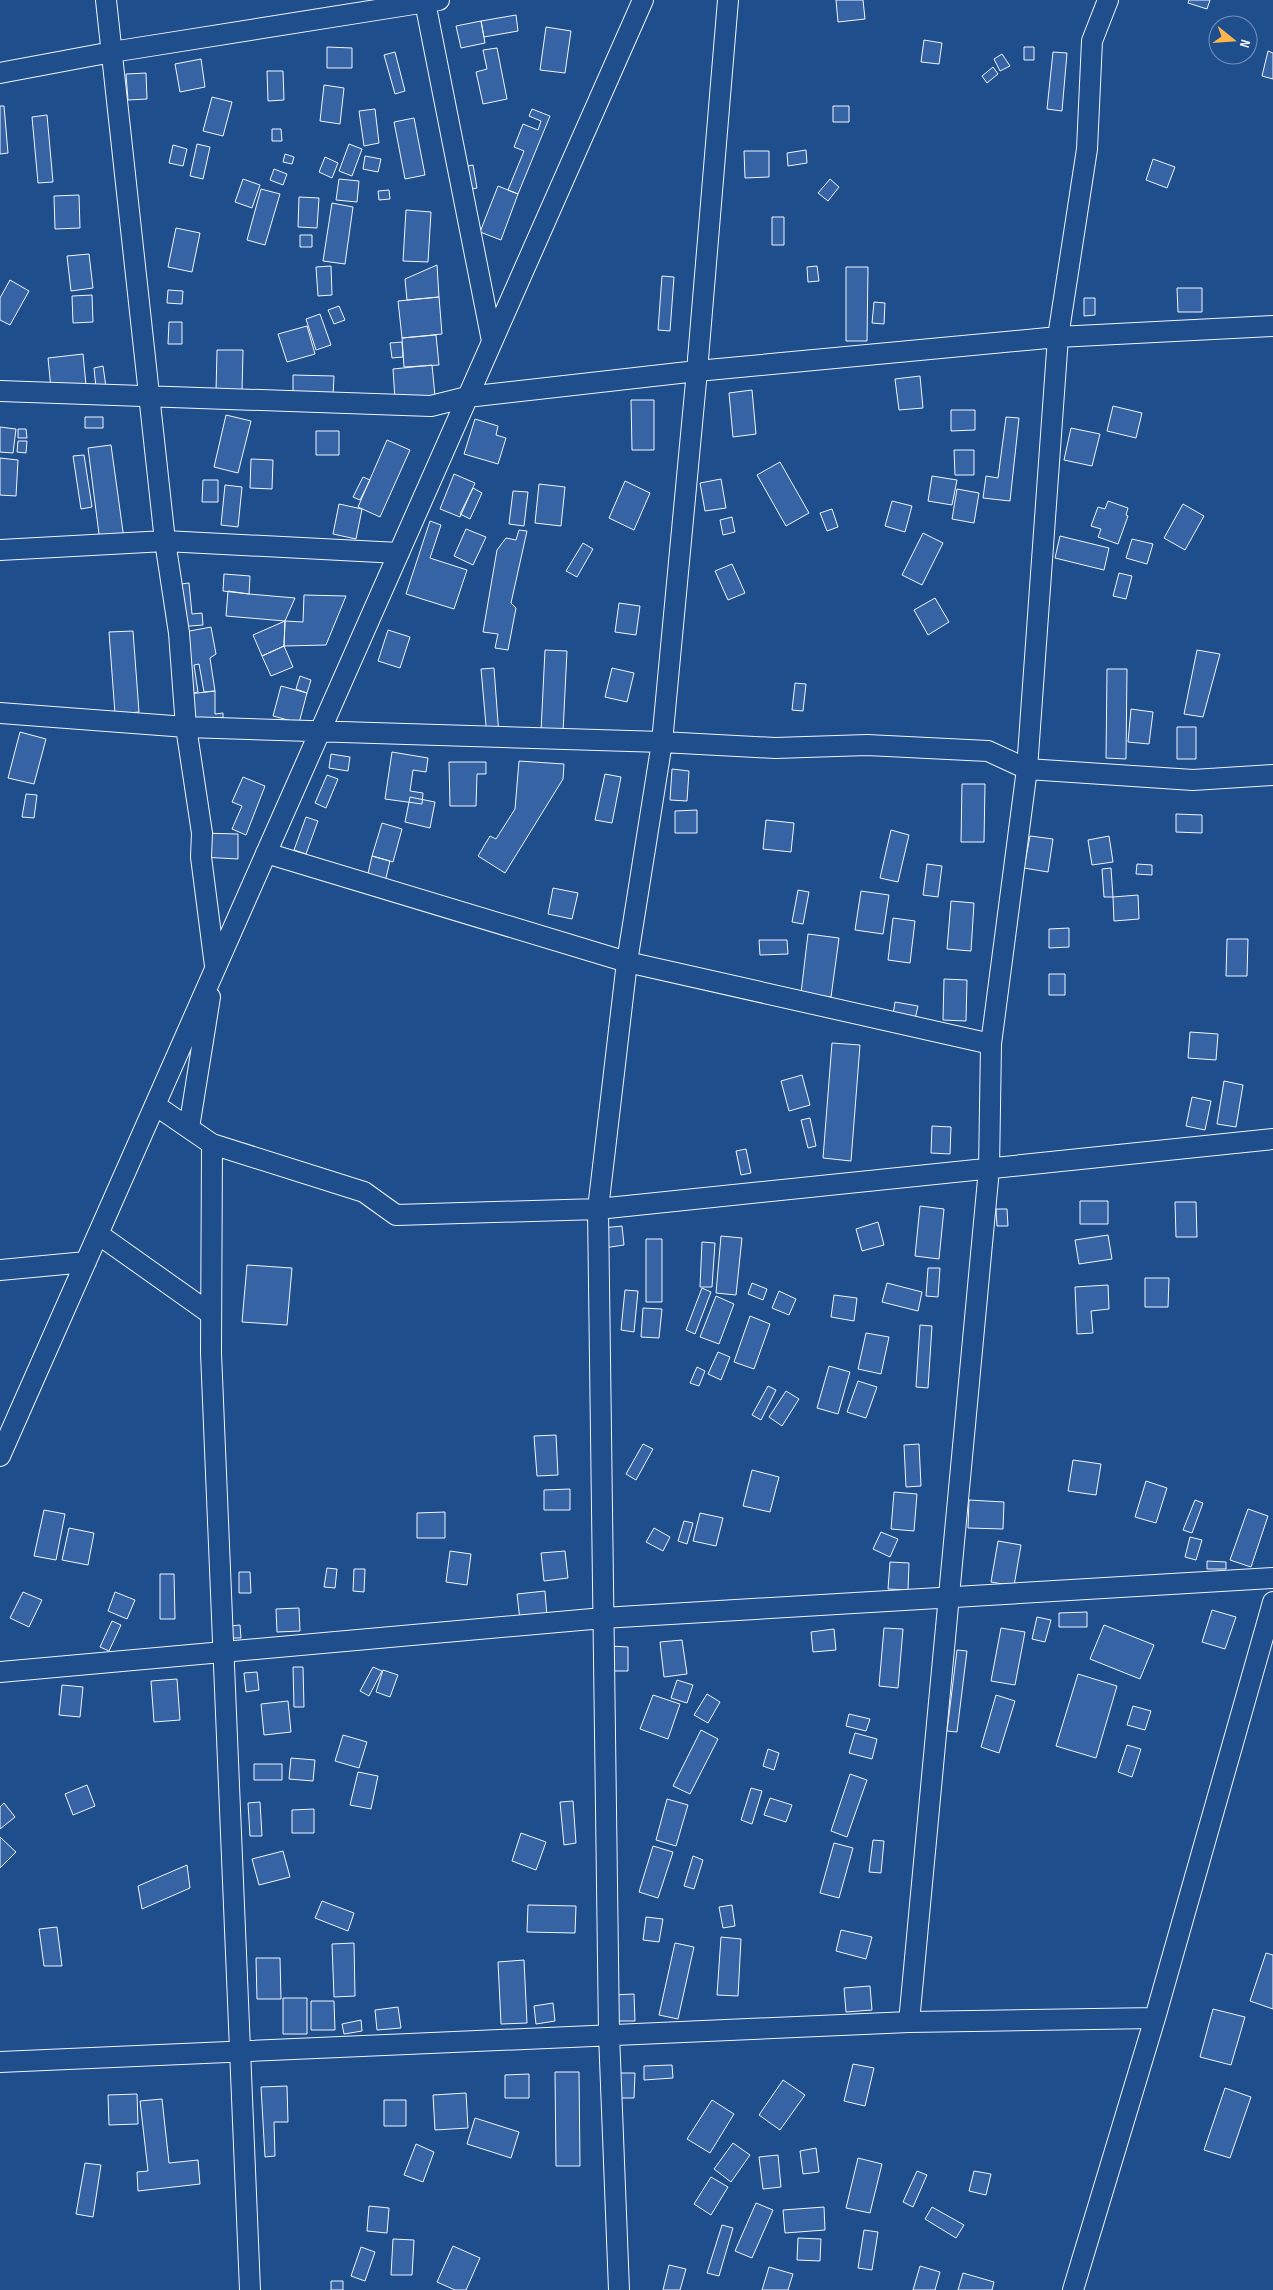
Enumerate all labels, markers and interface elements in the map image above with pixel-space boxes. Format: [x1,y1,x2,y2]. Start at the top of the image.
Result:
north arrow [1208,15,1258,65]
text: N [1236,38,1254,50]

